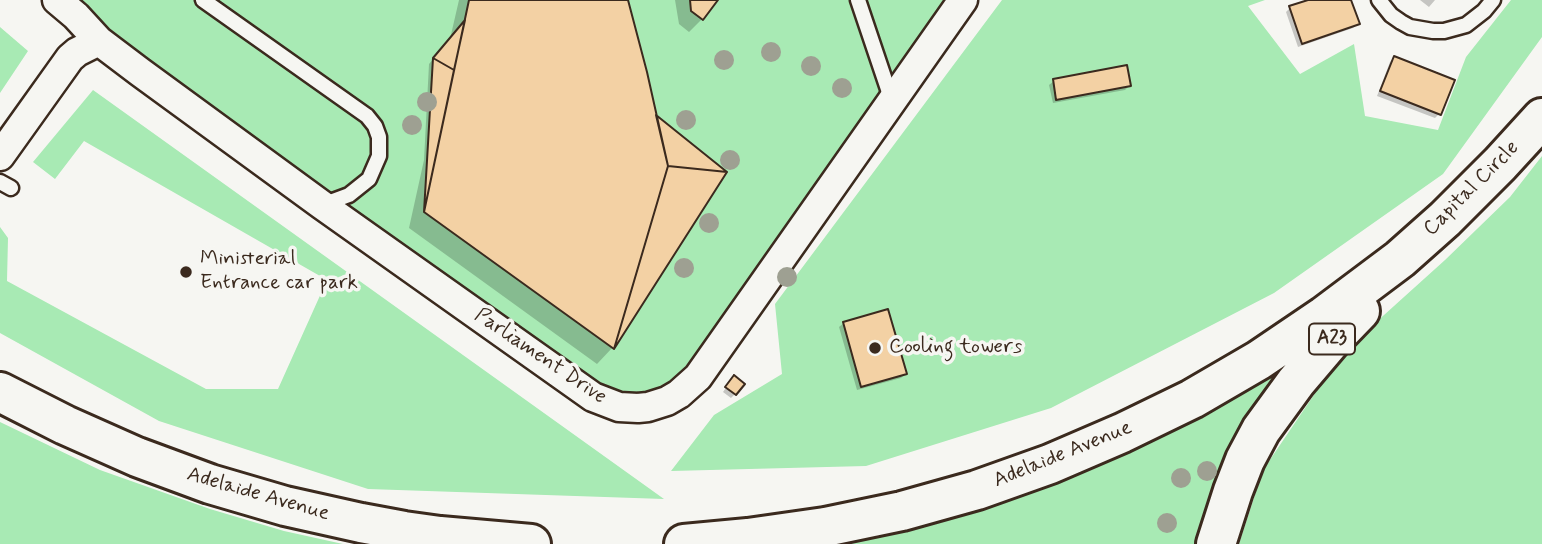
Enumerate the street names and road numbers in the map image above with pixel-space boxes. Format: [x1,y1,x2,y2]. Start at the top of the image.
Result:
street label: Capital Circle [1419,136,1525,242]
street label: Parliament Drive [469,304,611,410]
road number: A23 [1309,324,1355,354]
street label: Adelaide Avenue [990,416,1136,494]
street label: Adelaide Avenue [184,463,332,527]

